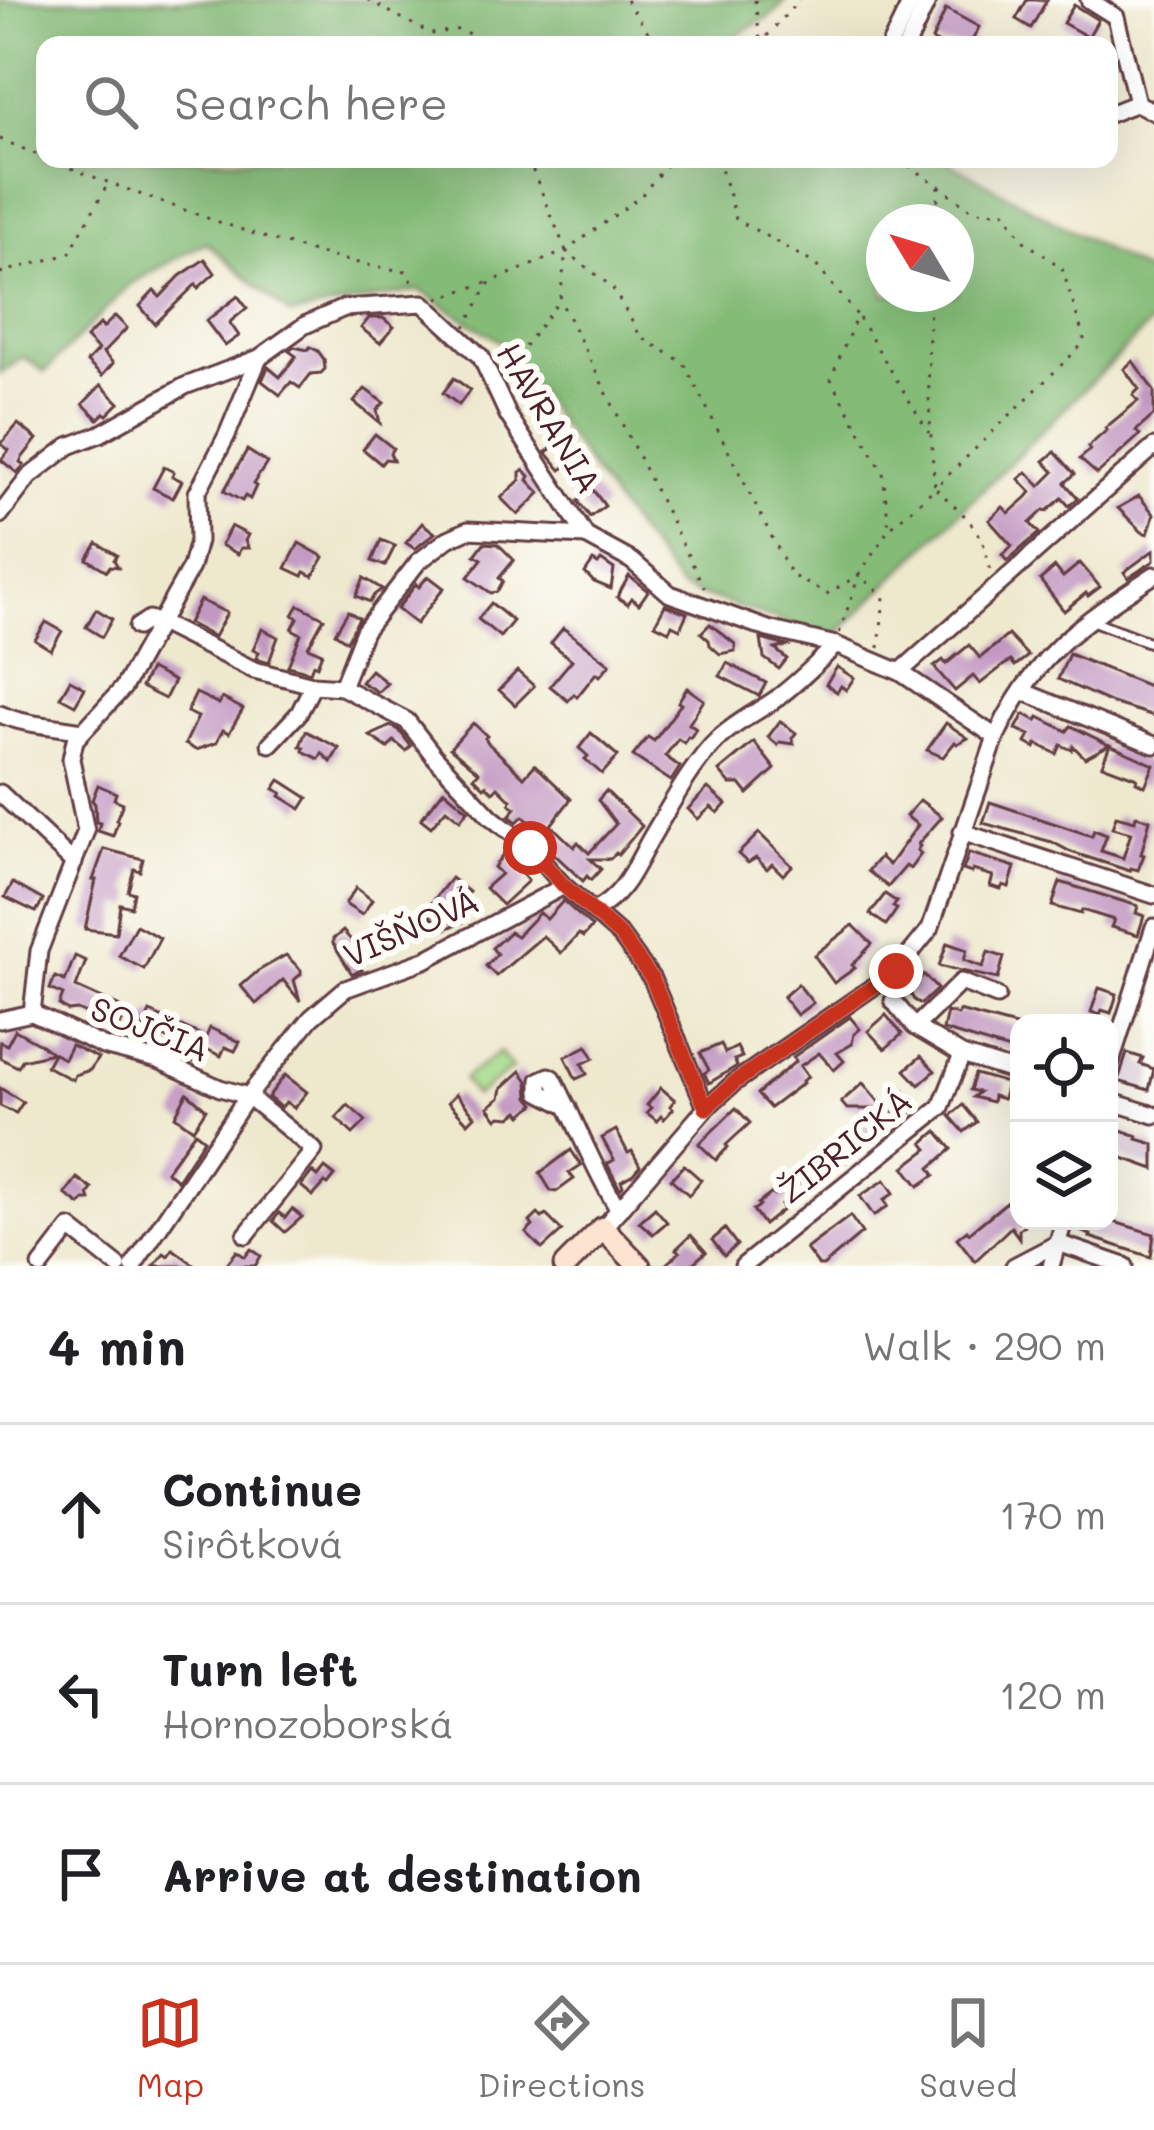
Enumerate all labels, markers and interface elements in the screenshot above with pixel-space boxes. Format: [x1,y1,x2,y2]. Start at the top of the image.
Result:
search box [36,36,1118,168]
icon: search [78,69,144,135]
text: Search here [174,73,448,131]
north arrow [866,204,974,312]
street label: HAVRANIA [489,334,612,500]
route start [503,821,557,875]
street label: VIŠŇOVÁ [336,878,485,976]
route end [869,944,923,998]
street label: SOJČIA [85,985,216,1070]
map controls [1010,1014,1118,1230]
button: locate [1010,1014,1118,1122]
street label: ŽIBRICKÁ [769,1078,919,1212]
button: layers [1010,1122,1118,1230]
text: 4 min [48,1311,186,1378]
text: Walk · 290 m [863,1319,1106,1370]
text: Continue [162,1459,362,1517]
icon: ahead [48,1481,114,1547]
text: 170 m [999,1488,1106,1539]
text: Sirôtková [162,1517,343,1568]
text: Turn left [162,1639,358,1697]
icon: left [48,1661,114,1727]
text: 120 m [999,1668,1106,1719]
text: Hornozoborská [162,1697,454,1748]
icon: arrive [48,1841,114,1907]
text: Arrive at destination [162,1845,642,1903]
tab: Map [137,1990,204,2105]
tab: Directions [478,1990,645,2105]
tab: Saved [919,1990,1017,2105]

